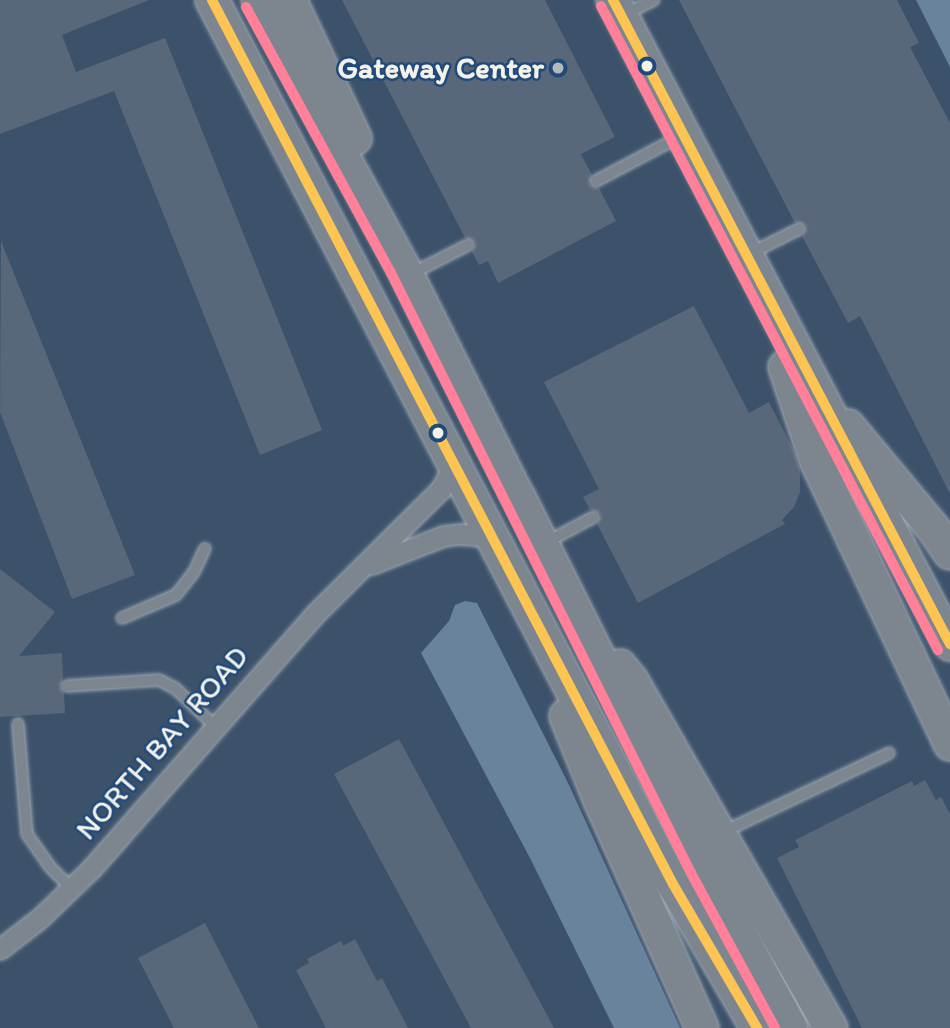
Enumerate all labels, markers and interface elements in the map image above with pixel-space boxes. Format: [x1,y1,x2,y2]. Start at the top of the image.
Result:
place label: Gateway Center [337,50,544,86]
unlabelled marker [640,59,654,73]
marker: Gateway Center [550,60,566,76]
unlabelled marker [431,426,445,440]
street label: NORTH BAY ROAD [68,639,256,847]

